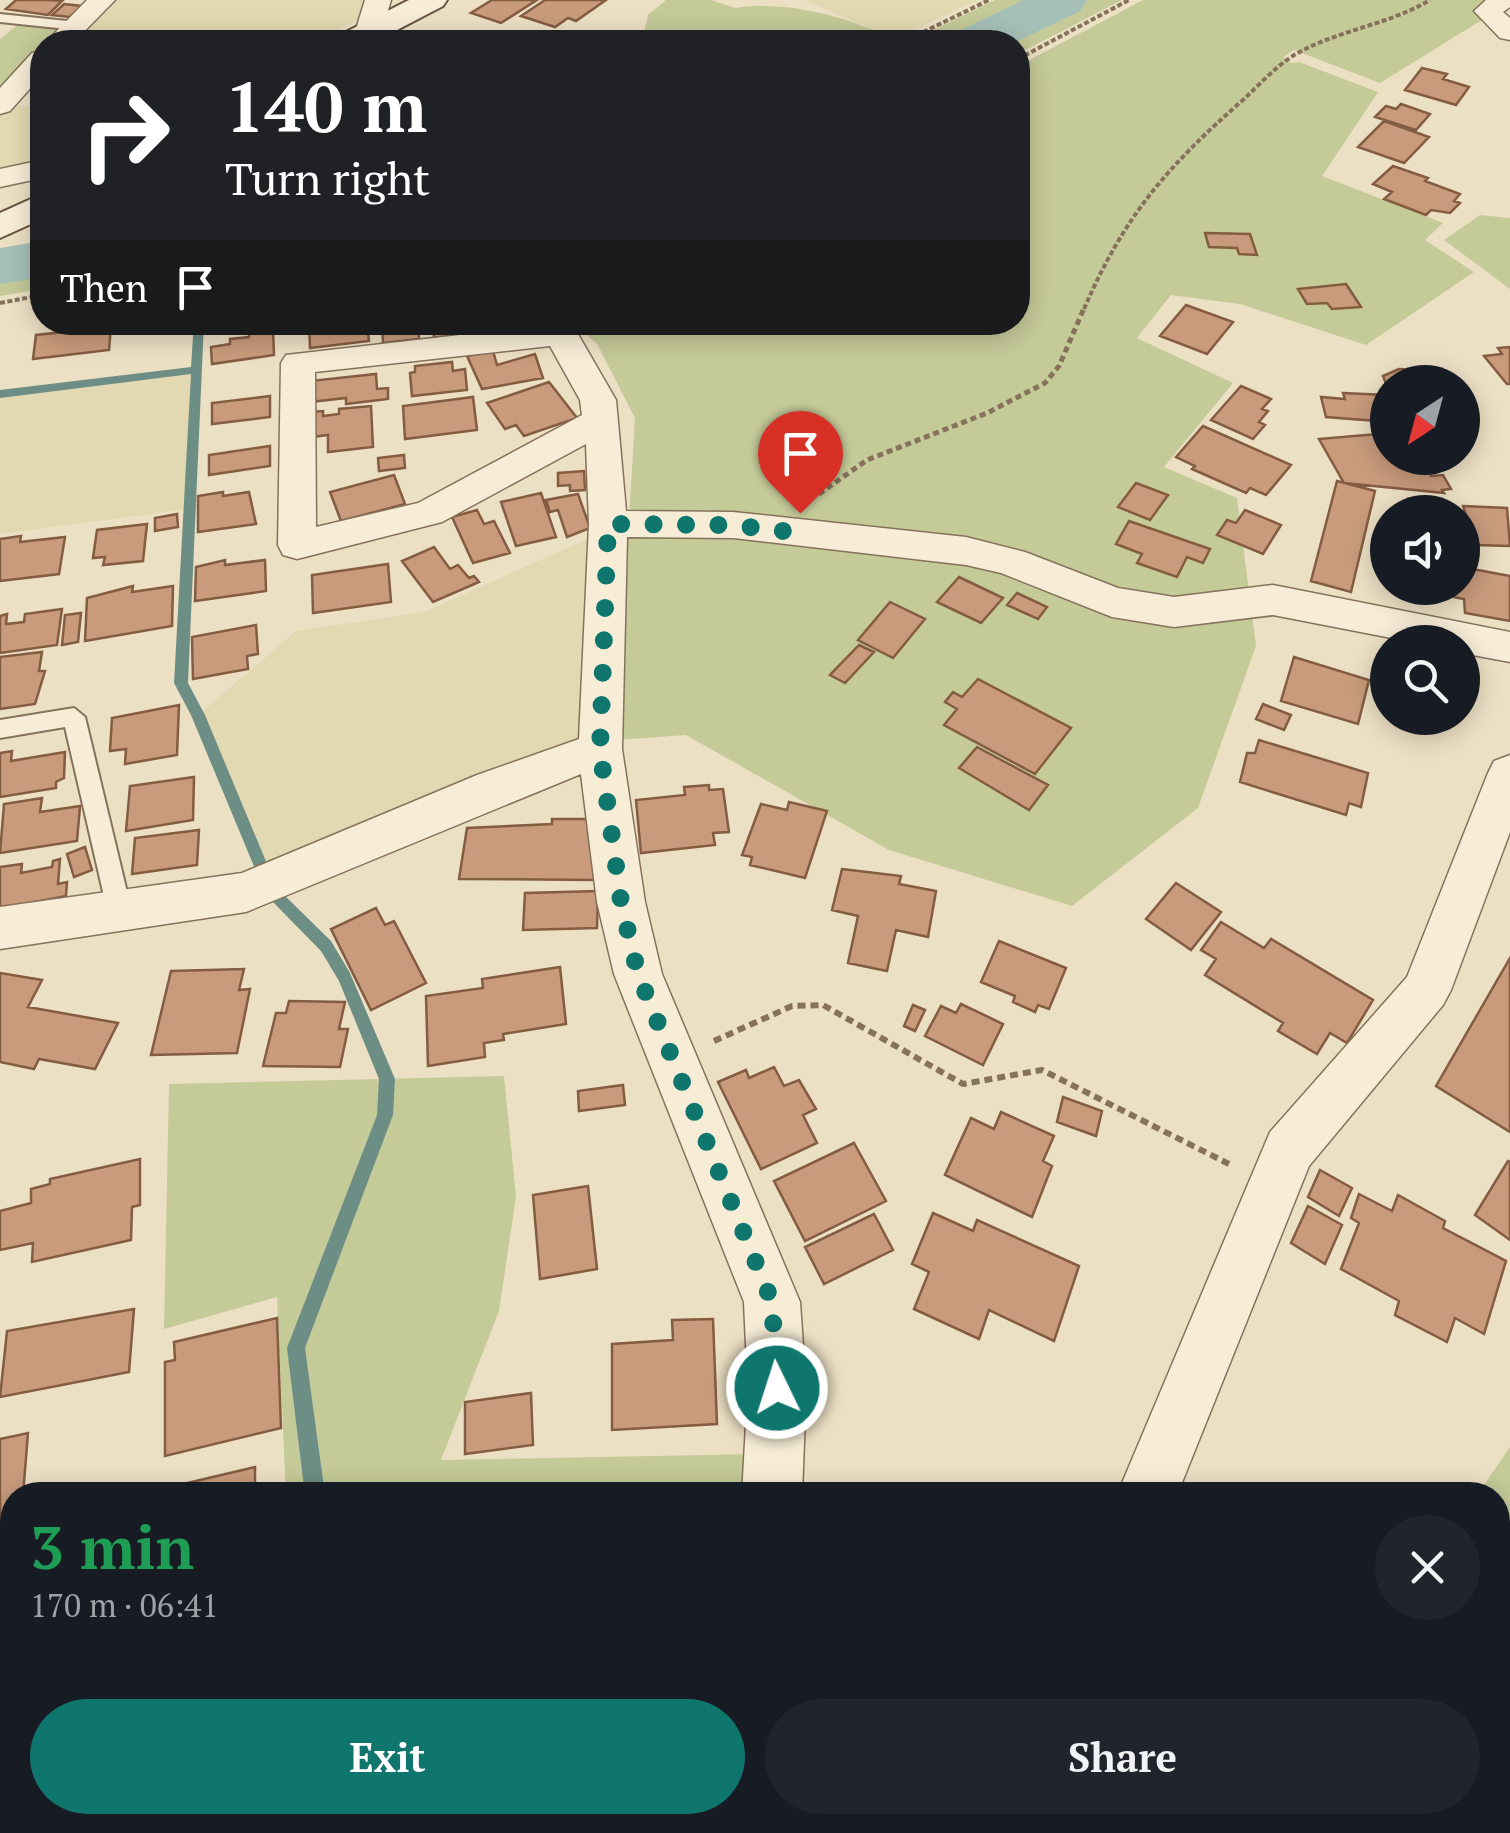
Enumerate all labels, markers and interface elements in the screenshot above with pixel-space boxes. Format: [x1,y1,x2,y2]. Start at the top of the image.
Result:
text: 140 m [225,59,427,152]
icon: right [60,70,190,200]
text: Turn right [225,148,430,208]
icon: arrive [168,260,223,315]
text: Then [60,263,148,313]
north arrow [1370,365,1480,475]
map controls [1370,365,1480,735]
pin [758,411,843,514]
icon: arrive [773,426,828,481]
button: sound [1370,495,1480,605]
button: search [1370,625,1480,735]
position arrow [725,1336,829,1440]
text: 3 min [30,1507,194,1586]
button: close [1375,1515,1480,1620]
text: 170 m · 06:41 [30,1584,218,1626]
button: Exit [30,1699,745,1814]
button: Share [765,1699,1480,1814]

